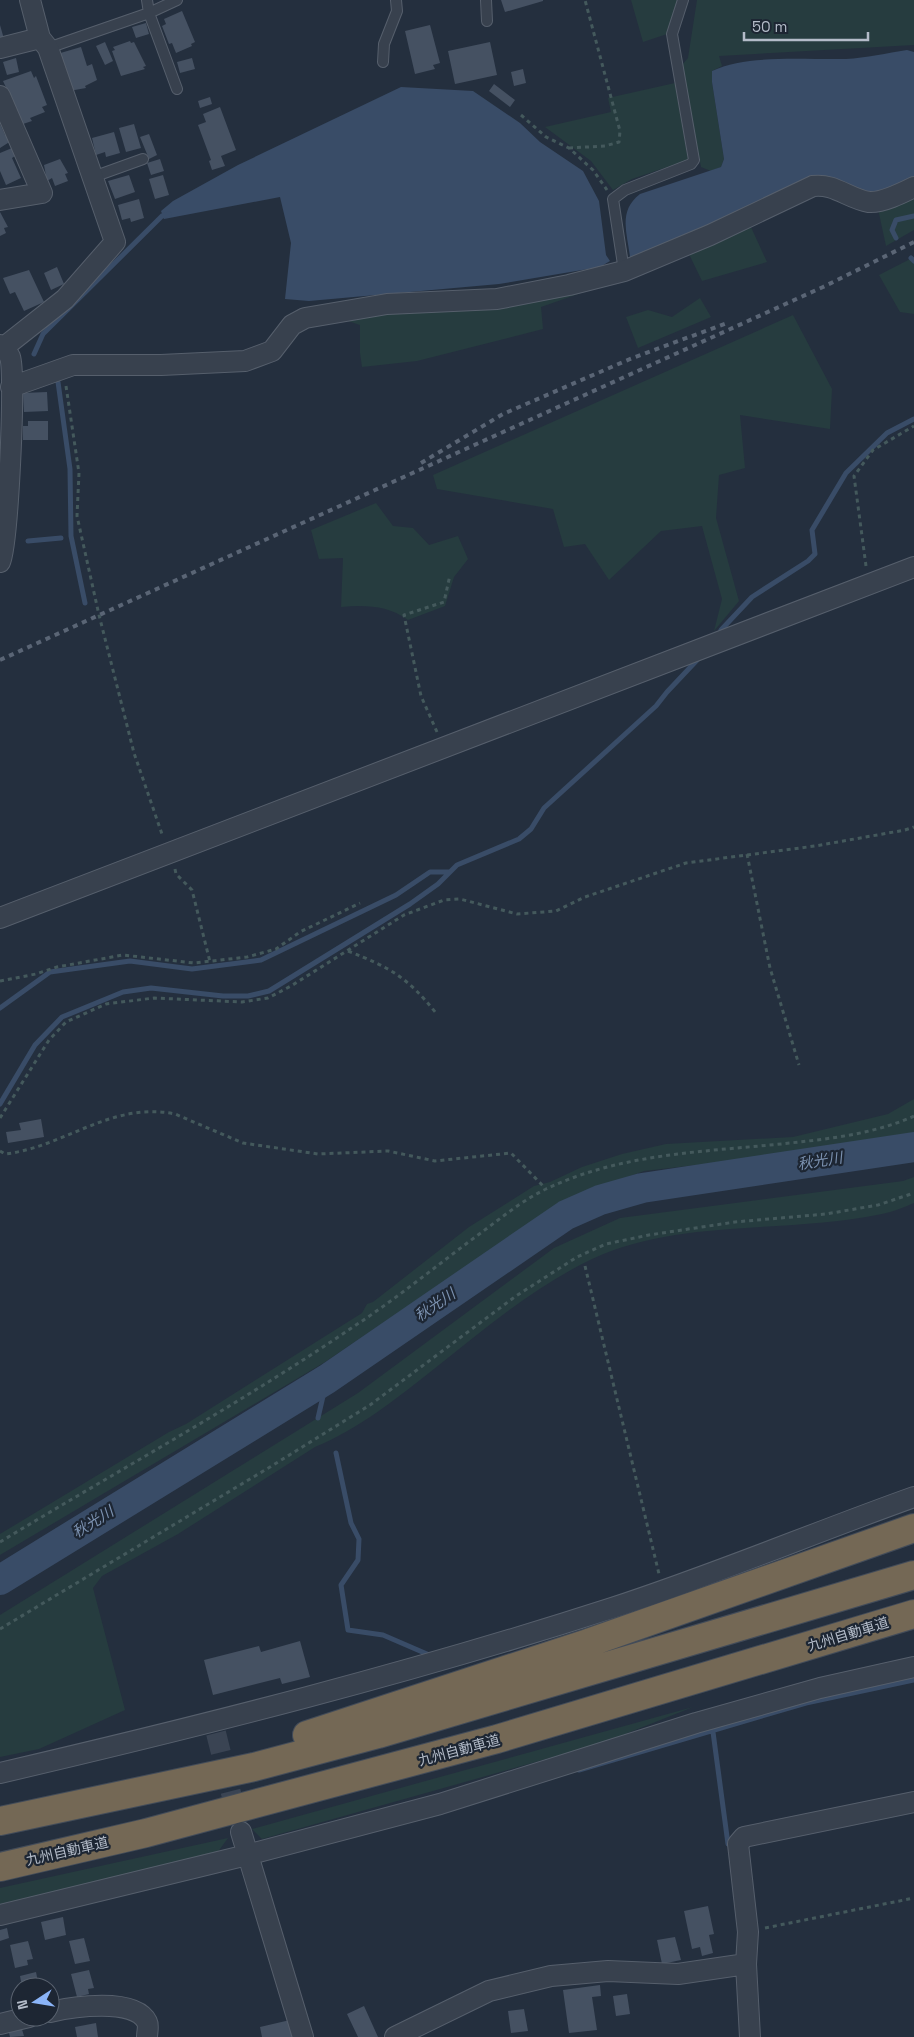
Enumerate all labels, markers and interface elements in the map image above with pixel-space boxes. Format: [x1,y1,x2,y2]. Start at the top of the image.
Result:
scale bar [744,10,868,42]
text: 50 m [752,17,787,36]
water label: 秋光川 [796,1147,846,1173]
water label: 秋光川 [411,1283,460,1325]
water label: 秋光川 [69,1501,119,1542]
street label: 九州自動車道 [805,1613,891,1655]
street label: 九州自動車道 [416,1730,502,1770]
street label: 九州自動車道 [24,1833,110,1869]
north arrow [10,1977,60,2027]
text: N [13,1998,32,2011]

